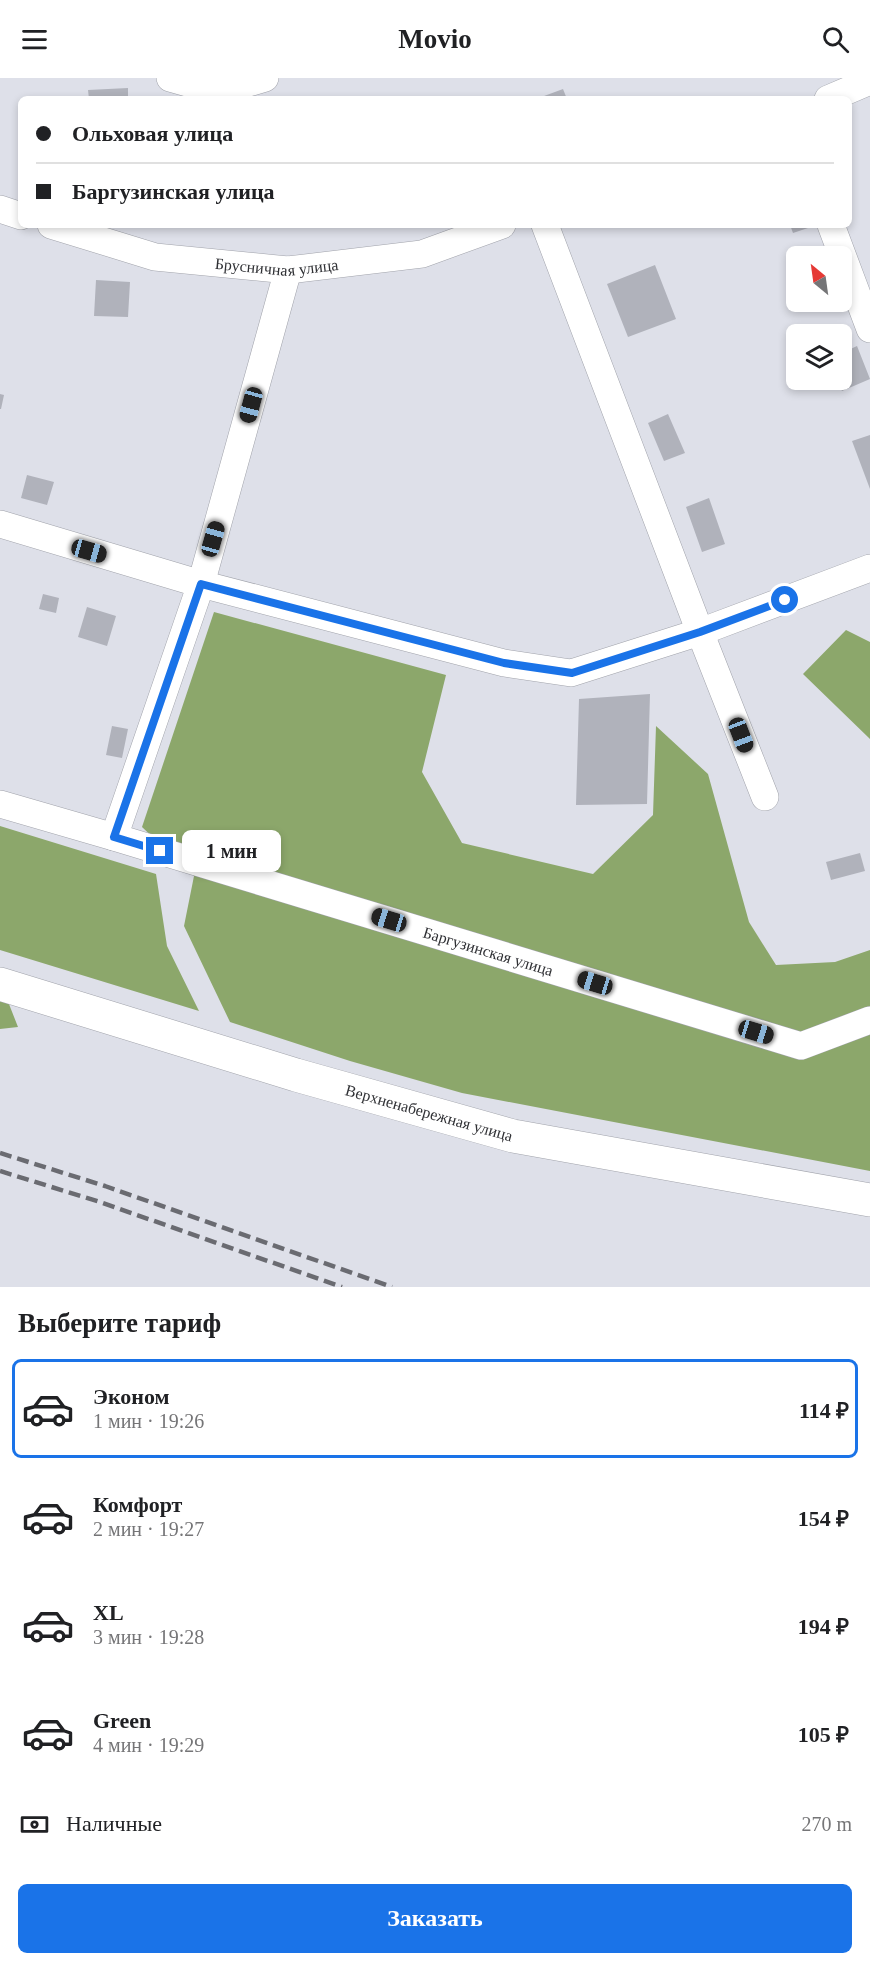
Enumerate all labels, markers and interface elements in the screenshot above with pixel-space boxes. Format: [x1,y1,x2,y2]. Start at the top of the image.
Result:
icon: menu [18,23,51,56]
icon: search [819,23,852,56]
text: Movio [398,24,472,54]
text: Ольховая улица [72,121,233,146]
text: Баргузинская улица [72,179,275,204]
north arrow [786,246,852,312]
map controls [786,246,852,390]
street label: Брусничная улица [214,254,339,278]
button: layers [786,324,852,390]
car [238,385,264,425]
car [199,519,227,559]
car [69,537,109,565]
route start [771,586,798,613]
car [726,715,756,755]
callout: 1 мин [181,830,280,872]
route end [146,837,173,864]
text: 1 мин [206,840,257,862]
car [369,906,409,934]
street label: Баргузинская улица [421,923,555,979]
car [575,969,615,997]
car [736,1018,776,1046]
street label: Верхненабережная улица [344,1081,515,1144]
text: Выберите тариф [18,1308,221,1338]
icon: car [21,1382,75,1436]
text: Эконом [93,1384,170,1409]
text: 114 ₽ [799,1398,849,1423]
text: 1 мин · 19:26 [93,1410,204,1432]
icon: car [21,1490,75,1544]
text: Комфорт [93,1492,182,1517]
text: 154 ₽ [798,1506,849,1531]
text: 2 мин · 19:27 [93,1518,204,1540]
icon: car [21,1598,75,1652]
text: XL [93,1600,124,1625]
text: 194 ₽ [798,1614,849,1639]
text: 3 мин · 19:28 [93,1626,204,1648]
icon: car [21,1706,75,1760]
text: Green [93,1708,151,1733]
text: 105 ₽ [798,1722,849,1747]
text: 4 мин · 19:29 [93,1734,204,1756]
icon: cash [18,1808,51,1841]
text: Наличные [66,1811,162,1836]
text: 270 m [801,1813,852,1835]
button: Заказать [18,1884,852,1953]

